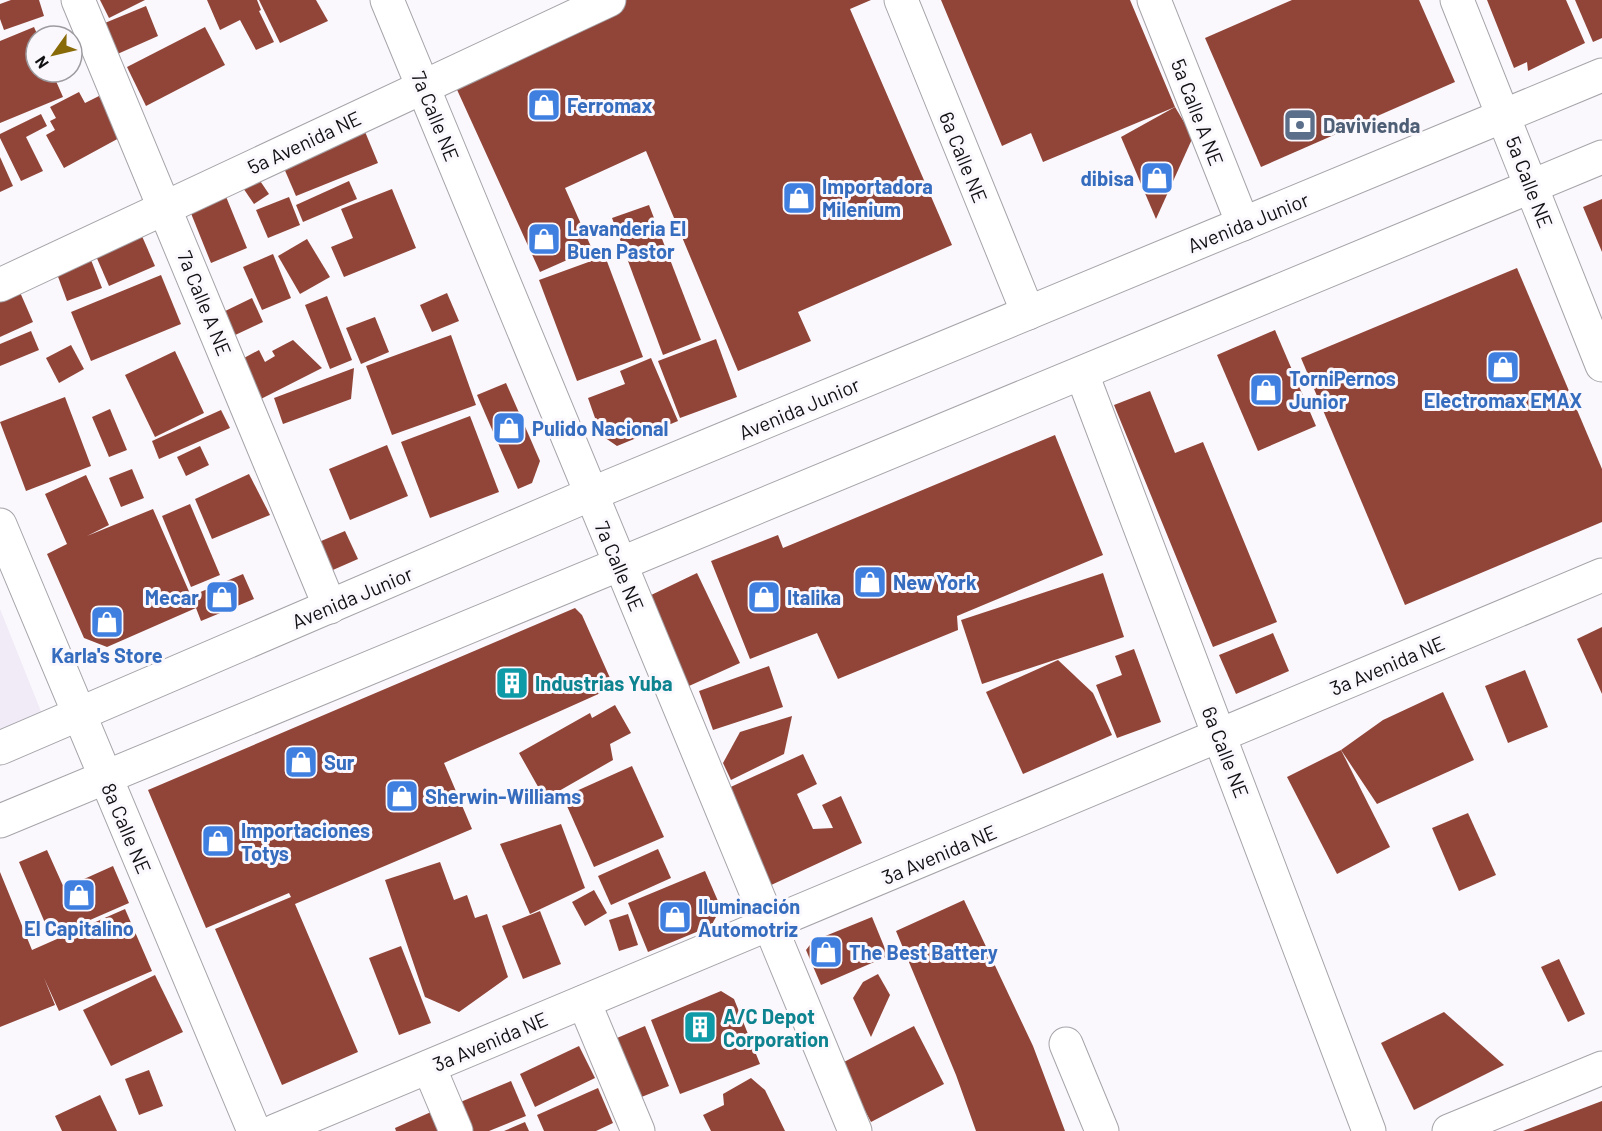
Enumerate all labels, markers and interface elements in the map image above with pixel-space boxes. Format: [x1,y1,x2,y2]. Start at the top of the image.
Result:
north arrow [24,24,84,84]
text: N [30,53,52,72]
street label: 5a Calle A NE [1167,55,1229,169]
street label: 7a Calle NE [407,67,465,165]
shop icon: Ferromax [526,87,562,123]
place label: Ferromax [567,93,652,117]
street label: 5a Avenida NE [244,105,364,179]
bank icon: Davivienda [1282,107,1318,143]
street label: 6a Calle NE [935,108,993,206]
place label: Davivienda [1323,113,1420,137]
street label: 5a Calle NE [1502,133,1558,231]
shop icon: dibisa [1139,160,1175,196]
place label: dibisa [1081,166,1134,190]
place label: Importadora Milenium [822,174,933,221]
shop icon: Importadora Milenium [781,180,817,216]
street label: Avenida Junior [1184,187,1312,257]
place label: Lavanderia El Buen Pastor [567,216,686,263]
shop icon: Lavanderia El Buen Pastor [526,221,562,257]
street label: 7a Calle A NE [173,247,237,359]
shop icon: Electromax EMAX [1485,349,1521,385]
place label: TorniPernos Junior [1289,366,1396,413]
street label: Avenida Junior [735,372,863,444]
shop icon: TorniPernos Junior [1248,372,1284,408]
place label: Electromax EMAX [1424,388,1583,412]
shop icon: Pulido Nacional [491,410,527,446]
place label: Pulido Nacional [532,416,669,440]
street label: 7a Calle NE [590,518,650,614]
street label: Avenida Junior [288,561,416,633]
shop icon: New York [852,564,888,600]
place label: New York [893,570,977,594]
shop icon: Mecar [204,579,240,615]
shop icon: Italika [746,579,782,615]
place label: Mecar [145,585,199,609]
place label: Italika [787,585,841,609]
shop icon: Karla's Store [89,604,125,640]
street label: 3a Avenida NE [1326,630,1448,700]
place label: Karla's Store [51,643,163,667]
building icon: Industrias Yuba [494,665,530,701]
place label: Industrias Yuba [535,671,673,695]
street label: 6a Calle NE [1198,703,1254,801]
shop icon: Sur [283,744,319,780]
place label: Sur [324,750,355,774]
shop icon: Sherwin-Williams [384,778,420,814]
street label: 8a Calle NE [97,779,157,877]
place label: Sherwin-Williams [425,784,581,808]
place label: Importaciones Totys [241,818,370,865]
street label: 3a Avenida NE [878,819,1000,889]
shop icon: Importaciones Totys [200,823,236,859]
shop icon: El Capitalino [61,877,97,913]
place label: Iluminación Automotriz [698,894,800,941]
shop icon: Iluminación Automotriz [657,899,693,935]
place label: El Capitalino [24,916,134,940]
shop icon: The Best Battery [808,934,844,970]
place label: The Best Battery [849,940,998,964]
place label: A/C Depot Corporation [723,1004,829,1051]
street label: 3a Avenida NE [429,1006,551,1076]
building icon: A/C Depot Corporation [682,1009,718,1045]

